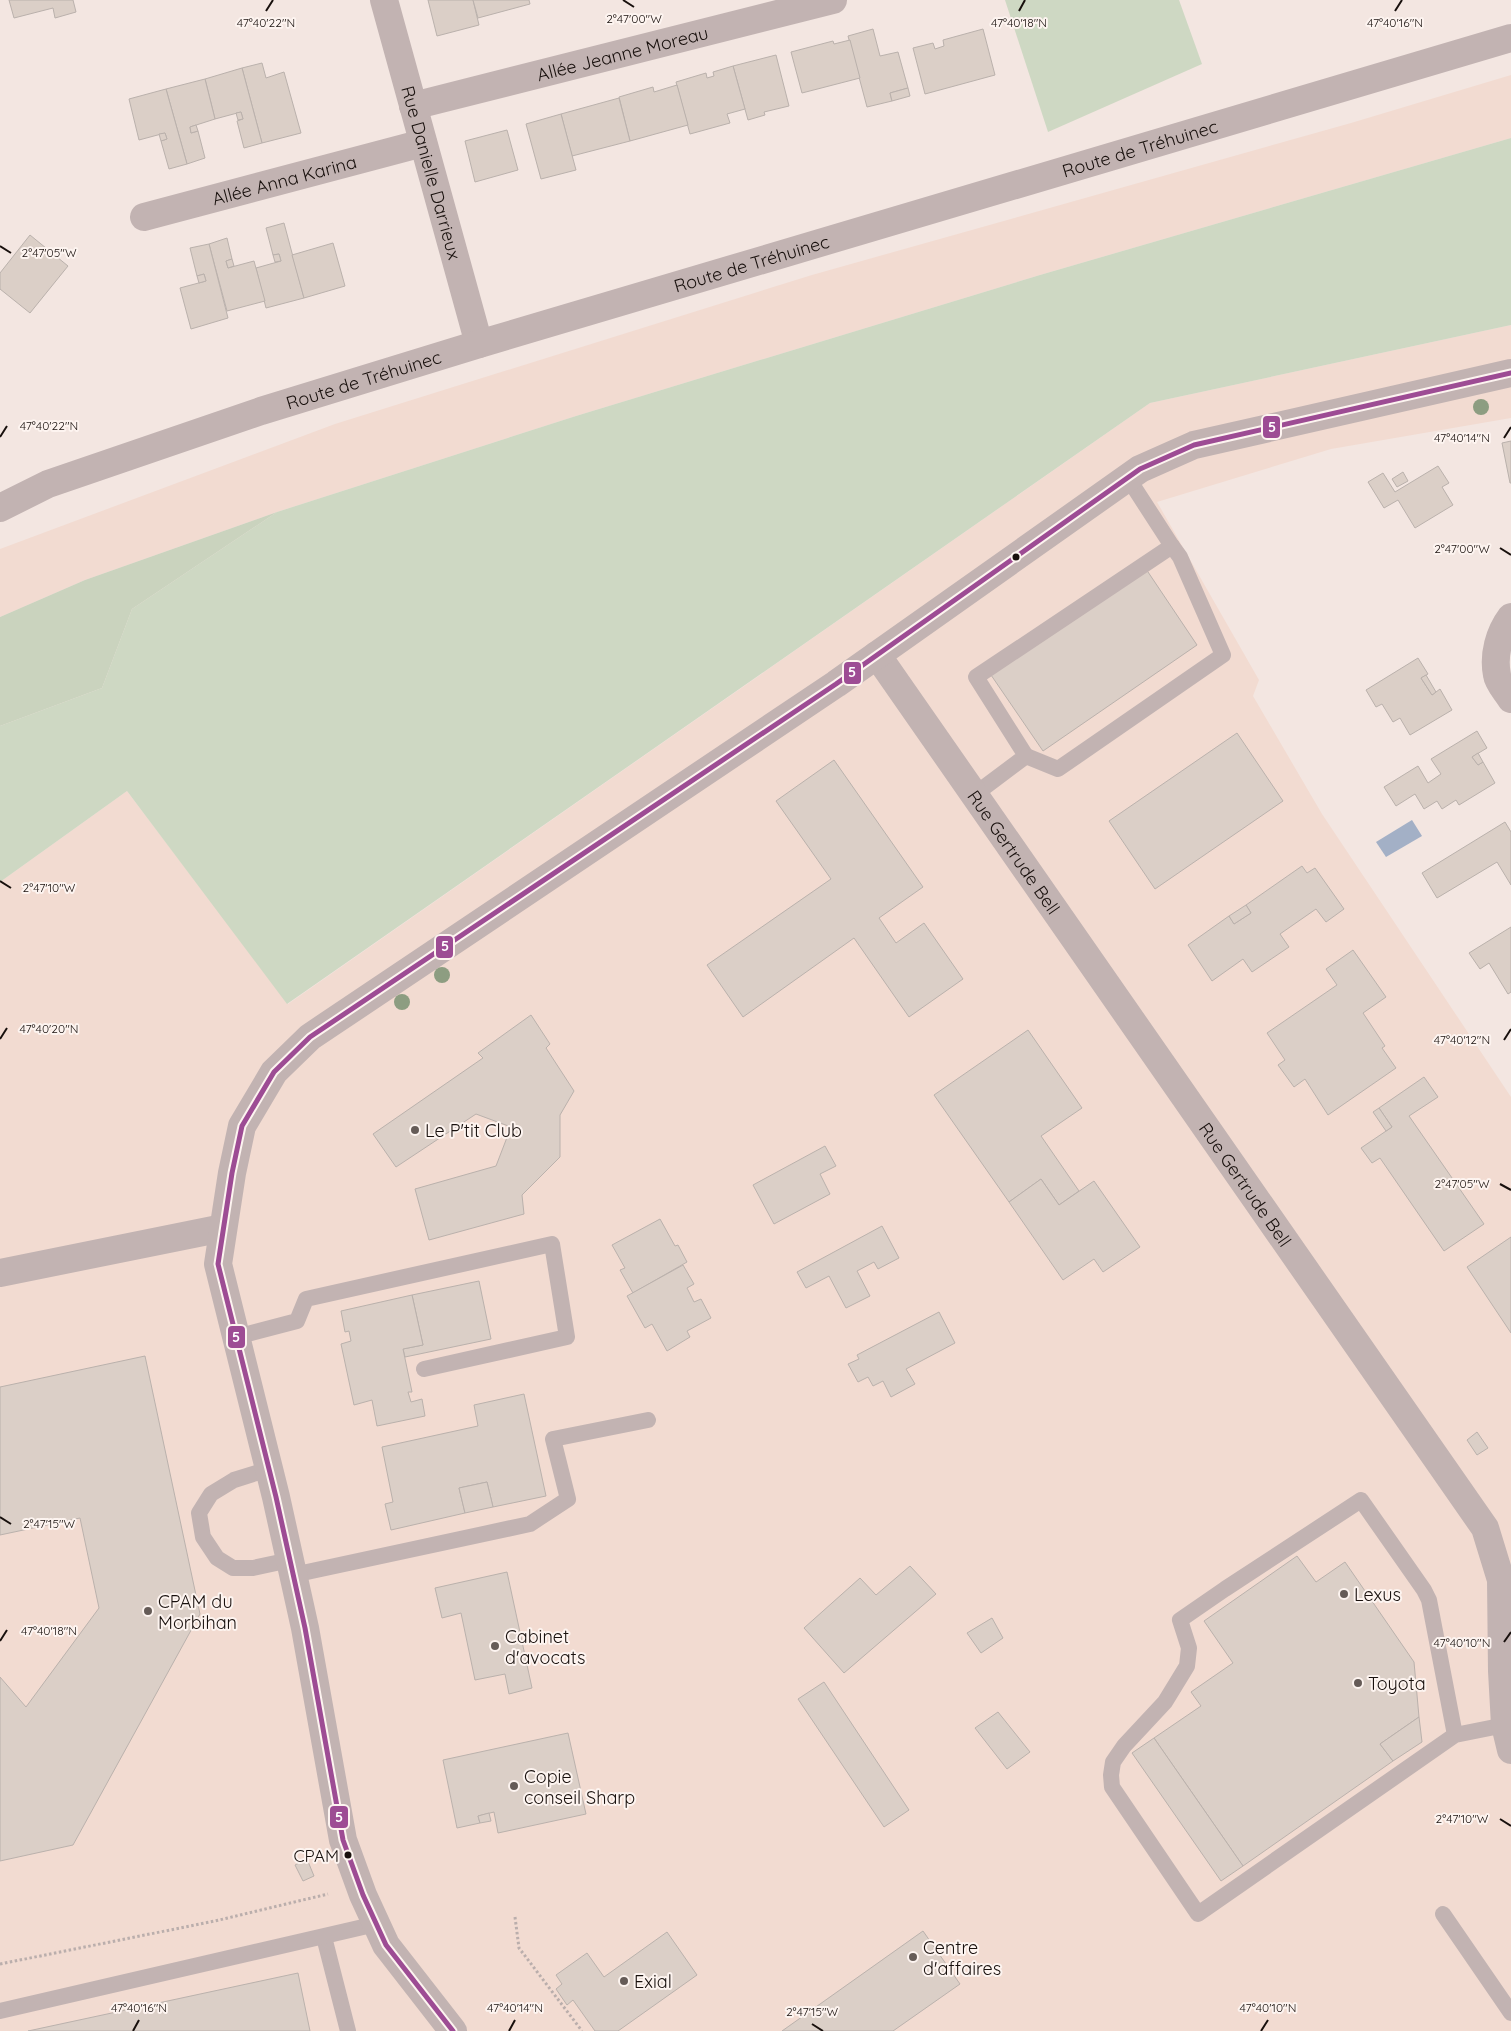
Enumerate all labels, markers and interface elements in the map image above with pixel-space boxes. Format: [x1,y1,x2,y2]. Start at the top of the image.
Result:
text: 2°47'00"W [606,11,662,26]
text: 47°40'22"N [237,15,295,30]
text: 47°40'18"N [991,15,1047,30]
text: 47°40'16"N [1367,15,1423,30]
street label: Allée Jeanne Moreau [534,20,711,86]
street label: Rue Danielle Darrieux [397,83,467,262]
street label: Route de Tréhuinec [1059,114,1220,182]
street label: Allée Anna Karina [209,150,359,210]
street label: Route de Tréhuinec [671,229,832,297]
text: 2°47'05"W [22,245,77,260]
street label: Route de Tréhuinec [283,345,444,414]
line badge: 5 [1262,415,1281,439]
text: 47°40'22"N [20,418,78,433]
text: 5 [1268,418,1276,436]
text: 47°40'14"N [1434,430,1490,445]
text: 2°47'00"W [1434,541,1490,556]
unlabelled marker [1011,552,1021,562]
line badge: 5 [843,661,862,685]
text: 5 [848,663,856,681]
street label: Rue Gertrude Bell [963,785,1065,919]
text: 2°47'10"W [23,880,76,895]
line badge: 5 [435,935,454,959]
text: 5 [441,937,449,955]
text: 47°40'20"N [19,1021,79,1036]
text: 47°40'12"N [1434,1032,1490,1047]
street label: Rue Gertrude Bell [1194,1118,1297,1251]
place label: Le P'tit Club [425,1119,522,1142]
marker: Le P'tit Club [409,1124,421,1136]
text: 2°47'05"W [1435,1176,1490,1191]
line badge: 5 [227,1325,246,1349]
text: 5 [232,1328,240,1346]
text: 2°47'15"W [23,1516,76,1531]
place label: Lexus [1354,1583,1401,1606]
marker: Lexus [1338,1588,1350,1600]
place label: CPAM du Morbihan [158,1590,237,1634]
marker: CPAM du Morbihan [142,1605,154,1617]
text: 47°40'18"N [21,1623,77,1638]
place label: Cabinet d'avocats [505,1625,586,1669]
text: 47°40'10"N [1434,1635,1490,1650]
marker: Cabinet d'avocats [489,1640,501,1652]
place label: Toyota [1368,1672,1426,1695]
marker: Toyota [1352,1677,1364,1689]
place label: Copie conseil Sharp [524,1765,635,1809]
marker: Copie conseil Sharp [508,1780,520,1792]
line badge: 5 [329,1805,349,1829]
text: 5 [335,1808,343,1826]
text: 2°47'10"W [1436,1811,1489,1826]
place label: CPAM [293,1845,339,1866]
marker: CPAM [343,1850,353,1860]
place label: Centre d'affaires [923,1936,1001,1980]
marker: Centre d'affaires [907,1951,919,1963]
place label: Exial [634,1970,672,1993]
marker: Exial [618,1975,630,1987]
text: 47°40'16"N [111,2000,167,2015]
text: 47°40'14"N [487,2000,543,2015]
text: 47°40'10"N [1240,2000,1296,2015]
text: 2°47'15"W [786,2004,839,2019]

